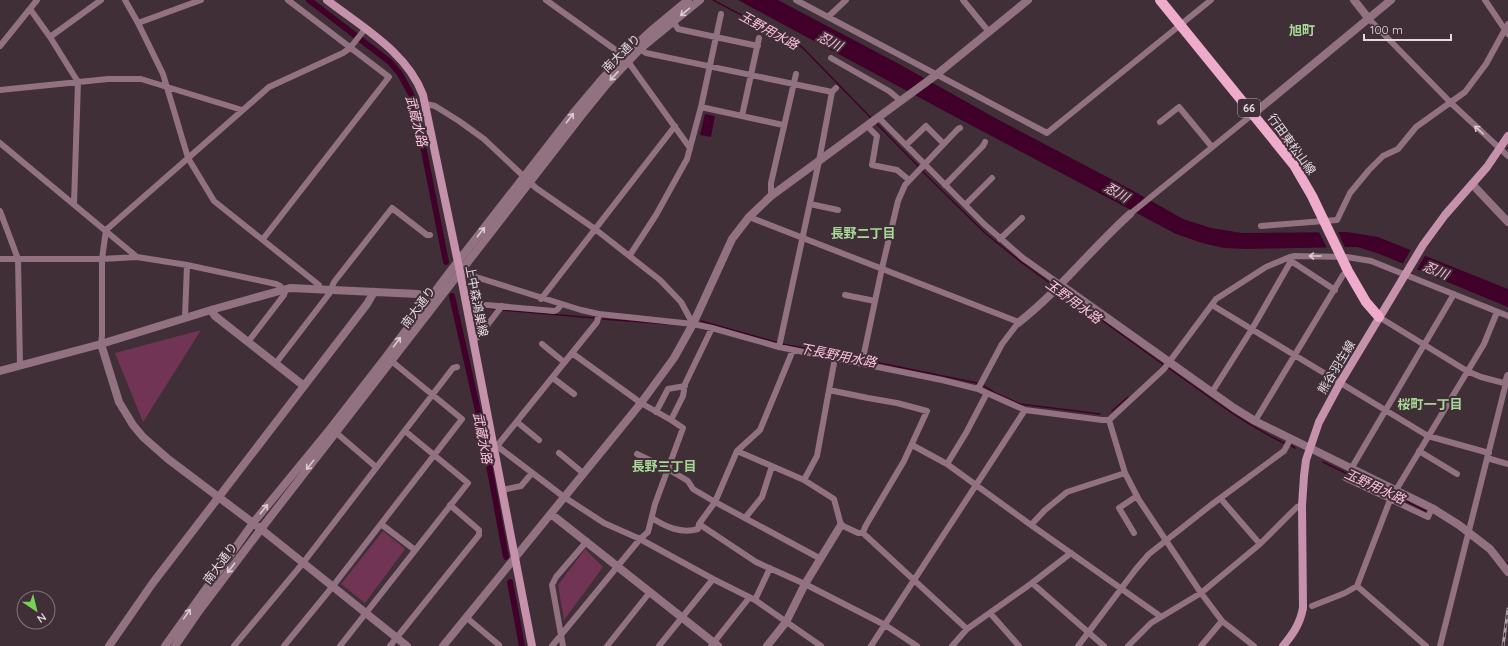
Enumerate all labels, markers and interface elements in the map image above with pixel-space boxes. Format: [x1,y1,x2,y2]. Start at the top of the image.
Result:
water label: 玉野用水路 [737,7,802,53]
one-way arrow [679,8,690,16]
scale bar [1364,16,1451,42]
district label: 旭町 [1289,22,1315,38]
text: 100 m [1370,22,1403,37]
water label: 忍川 [815,28,847,55]
street label: 南大通り [599,31,643,75]
one-way arrow [610,71,619,81]
water label: 武蔵水路 [403,94,431,149]
road number: 66 [1238,99,1260,117]
street label: 行田東松山線 [1265,110,1319,178]
one-way arrow [566,113,574,124]
one-way arrow [1474,125,1484,134]
water label: 忍川 [1102,179,1134,206]
district label: 長野二丁目 [830,225,896,241]
one-way arrow [477,226,486,237]
one-way arrow [1309,252,1322,260]
water label: 忍川 [1421,258,1453,283]
street label: 上中森鴻巣線 [463,264,491,338]
water label: 玉野用水路 [1043,275,1106,327]
street label: 南大通り [398,283,438,331]
one-way arrow [393,336,402,347]
street label: 熊谷羽生線 [1314,337,1358,397]
water label: 下長野用水路 [798,340,879,370]
district label: 桜町一丁目 [1397,396,1463,412]
water label: 武蔵水路 [470,411,496,466]
district label: 長野三丁目 [631,458,697,474]
one-way arrow [306,460,314,471]
water label: 玉野用水路 [1342,465,1409,507]
one-way arrow [260,504,269,515]
street label: 南大通り [200,539,240,587]
one-way arrow [227,563,235,574]
north arrow [16,590,56,630]
one-way arrow [183,609,191,620]
text: N [34,610,49,626]

